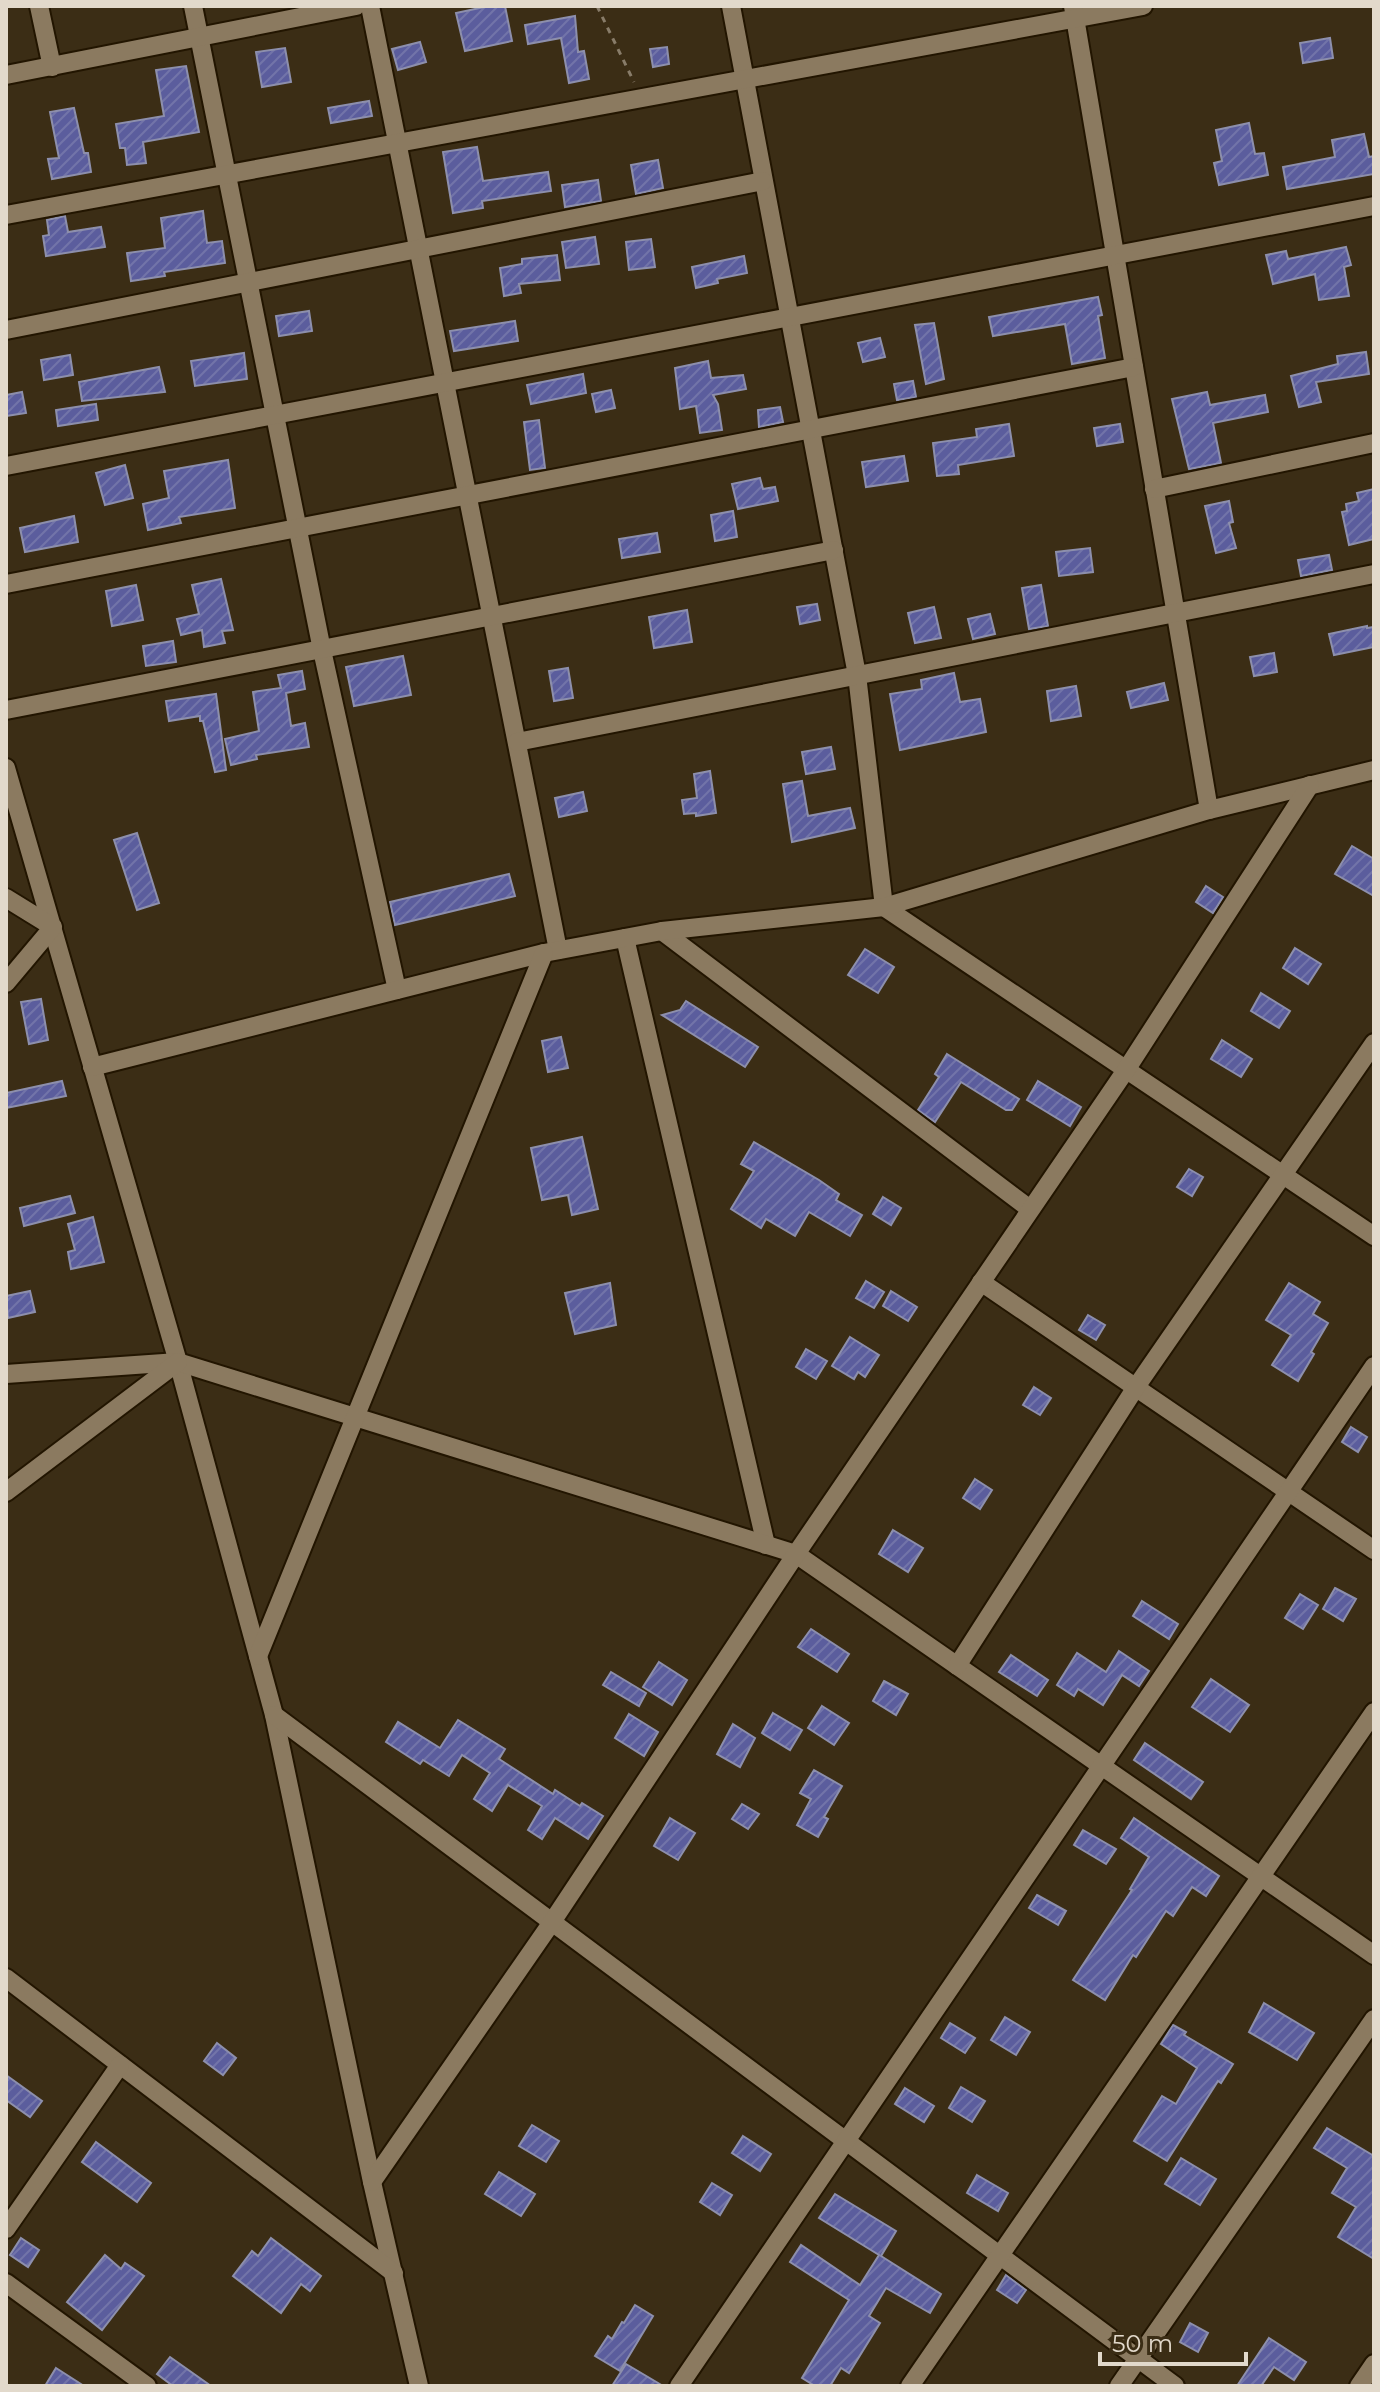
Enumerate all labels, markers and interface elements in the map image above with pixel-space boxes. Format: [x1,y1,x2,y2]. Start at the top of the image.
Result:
scale bar [1100,2316,1246,2366]
text: 50 m [1112,2329,1173,2358]

